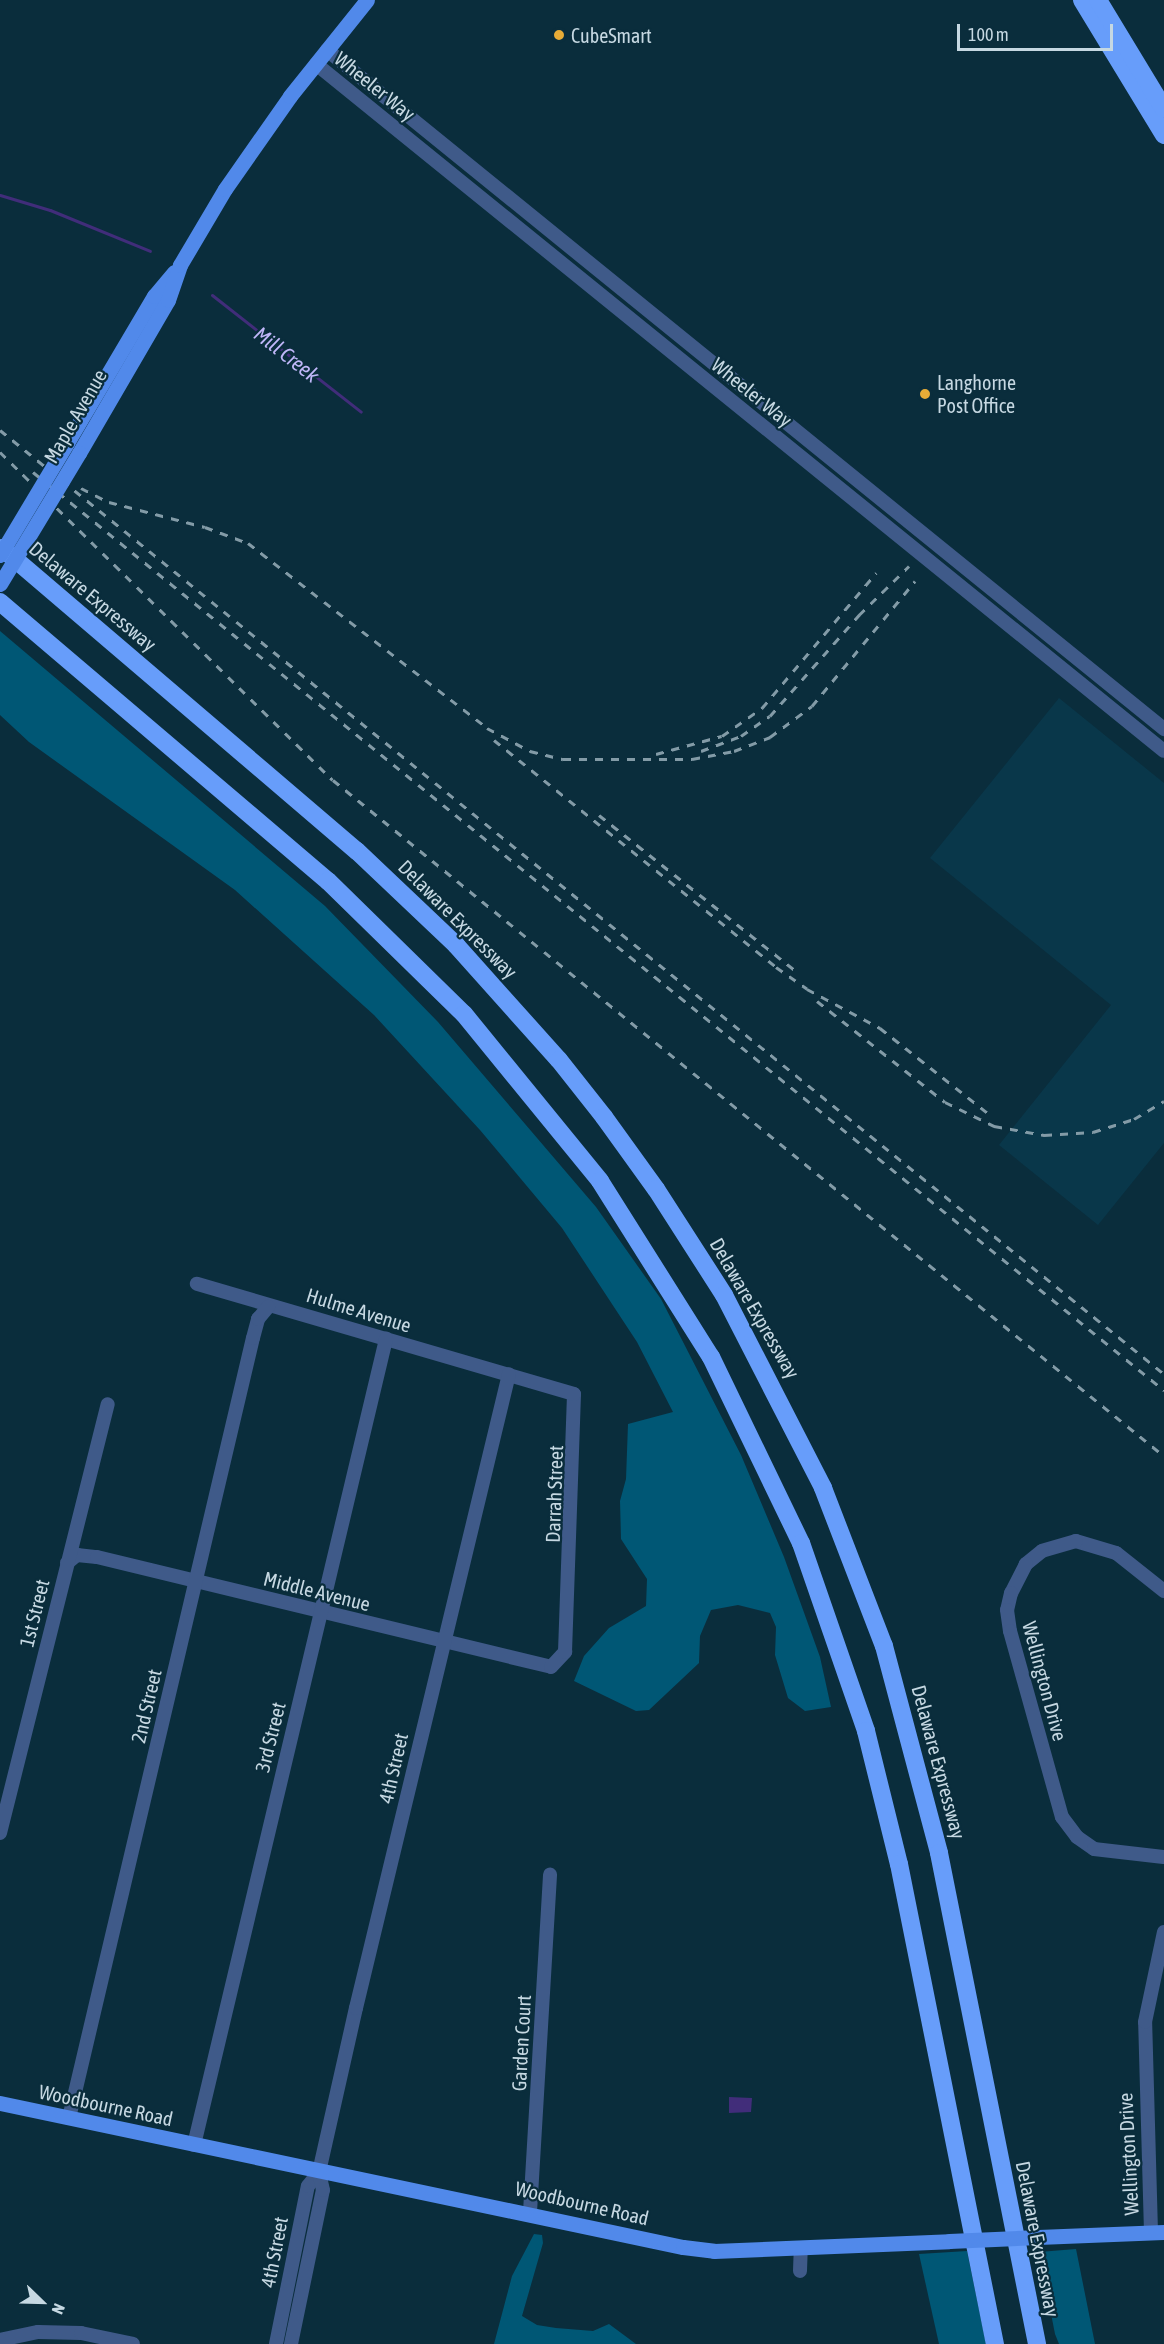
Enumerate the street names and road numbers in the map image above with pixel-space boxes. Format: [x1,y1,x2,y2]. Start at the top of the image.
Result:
street label: Wheeler Way [330,46,420,126]
street label: Wheeler Way [707,352,797,432]
street label: Maple Avenue [38,365,112,467]
street label: Delaware Expressway [25,536,161,656]
street label: Delaware Expressway [394,855,522,983]
street label: Delaware Expressway [705,1234,805,1382]
street label: Hulme Avenue [304,1283,414,1337]
street label: Darrah Street [540,1445,568,1543]
street label: Middle Avenue [261,1566,373,1616]
street label: 1st Street [14,1577,54,1649]
street label: Wellington Drive [1018,1619,1072,1743]
street label: 2nd Street [126,1667,166,1745]
street label: Delaware Expressway [907,1683,971,1841]
street label: 3rd Street [250,1699,290,1775]
street label: 4th Street [373,1730,413,1806]
street label: Garden Court [506,1994,536,2092]
street label: Woodbourne Road [37,2079,175,2131]
street label: Wellington Drive [1113,2092,1143,2216]
street label: Delaware Expressway [1011,2159,1065,2319]
street label: Woodbourne Road [513,2176,651,2230]
street label: 4th Street [255,2215,293,2289]

